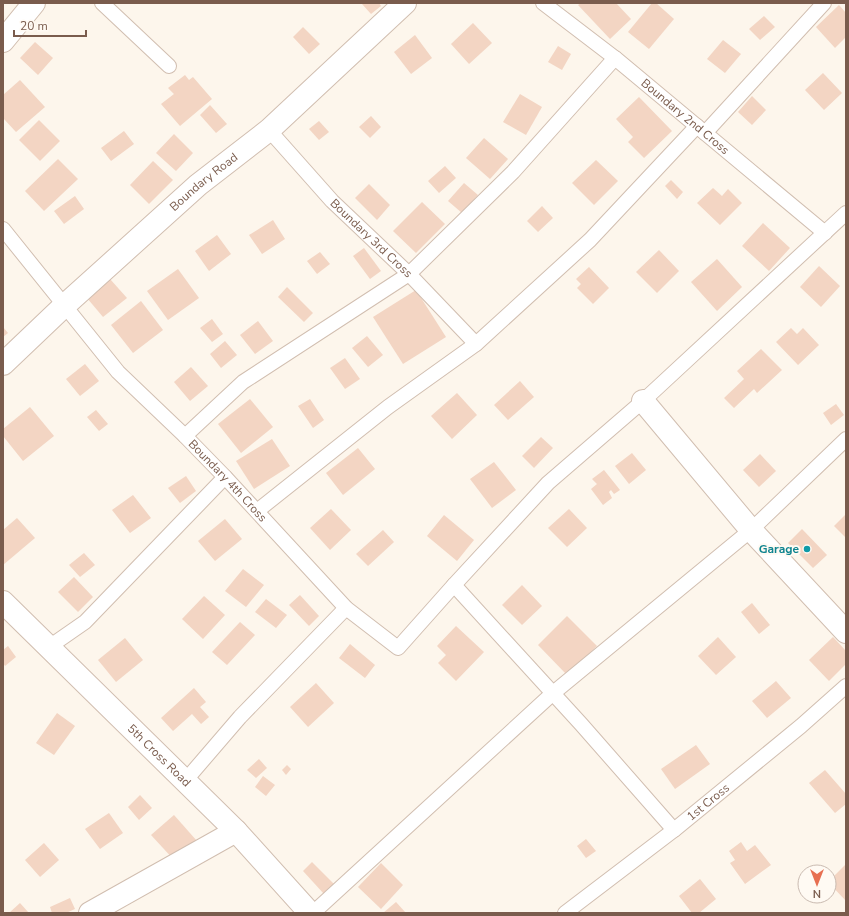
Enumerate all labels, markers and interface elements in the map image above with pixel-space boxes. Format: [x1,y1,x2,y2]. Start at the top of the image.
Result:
scale bar [14,12,86,38]
text: 20 m [20,18,48,34]
street label: Boundary 2nd Cross [638,75,733,158]
street label: Boundary Road [166,149,241,215]
street label: Boundary 3rd Cross [327,195,416,281]
street label: Boundary 4th Cross [185,436,271,525]
place label: Garage [759,541,799,557]
marker: Garage [802,544,812,554]
street label: 5th Cross Road [124,721,194,790]
street label: 1st Cross [683,780,733,824]
north arrow [797,864,837,904]
text: N [813,886,821,901]

